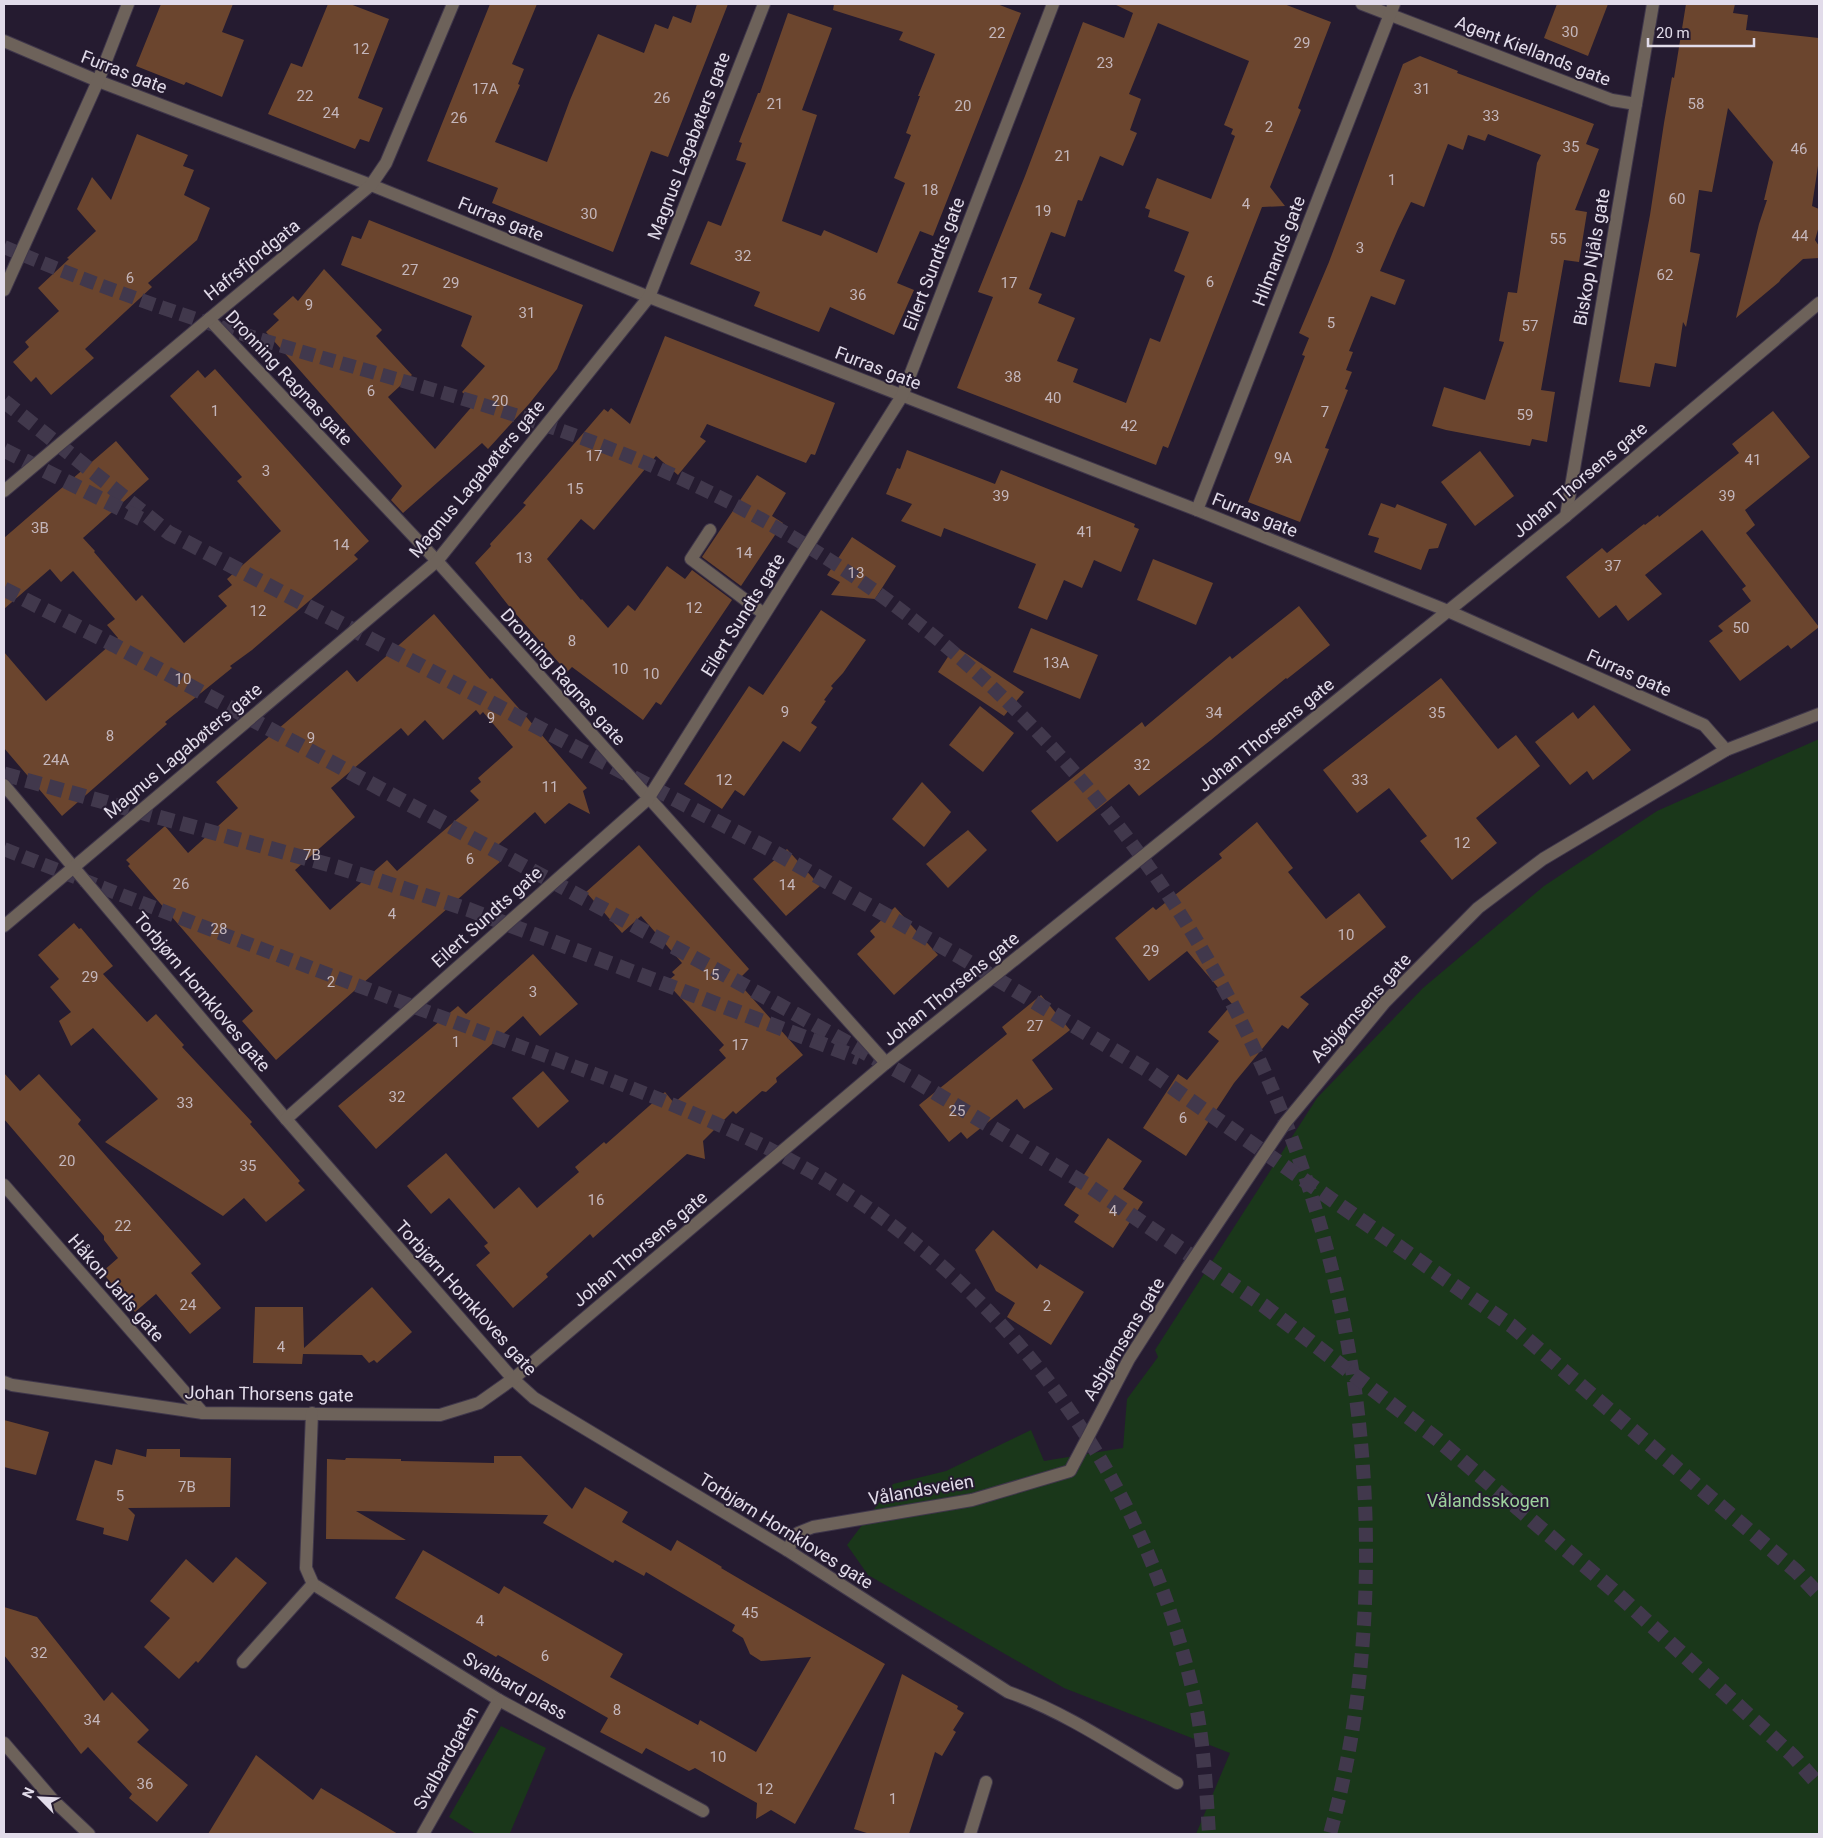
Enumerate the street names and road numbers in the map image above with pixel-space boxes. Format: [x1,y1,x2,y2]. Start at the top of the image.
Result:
street label: Agent Kiellands gate [1453,11,1614,90]
street label: Furras gate [78,46,170,98]
street label: Magnus Lagabøters gate [643,49,734,243]
street label: Biskop Njåls gate [1569,187,1614,327]
street label: Furras gate [455,192,547,245]
street label: Hilmands gate [1248,193,1309,309]
street label: Eilert Sundts gate [898,194,969,333]
street label: Hafrsfjordgata [200,215,304,305]
street label: Dronning Ragnas gate [221,306,357,449]
street label: Furras gate [832,342,924,394]
street label: Magnus Lagabøters gate [404,395,549,562]
street label: Johan Thorsens gate [1508,417,1651,542]
street label: Furras gate [1209,488,1301,541]
street label: Eilert Sundts gate [696,549,789,680]
street label: Dronning Ragnas gate [496,604,630,749]
street label: Furras gate [1584,645,1675,701]
street label: Johan Thorsens gate [1193,673,1338,796]
street label: Magnus Lagabøters gate [99,678,266,823]
street label: Eilert Sundts gate [427,862,546,972]
street label: Torbjørn Hornkloves gate [130,908,275,1076]
street label: Johan Thorsens gate [878,927,1023,1050]
street label: Asbjørnsens gate [1306,949,1415,1067]
street label: Johan Thorsens gate [568,1186,711,1311]
street label: Torbjørn Hornkloves gate [391,1216,542,1380]
street label: Håkon Jarls gate [64,1230,169,1346]
street label: Asbjørnsens gate [1079,1274,1169,1404]
street label: Johan Thorsens gate [184,1382,354,1405]
street label: Torbjørn Hornkloves gate [695,1468,877,1593]
street label: Vålandsveien [867,1470,975,1509]
street label: Svalbard plass [459,1647,571,1724]
street label: Svalbardgaten [409,1703,483,1813]

